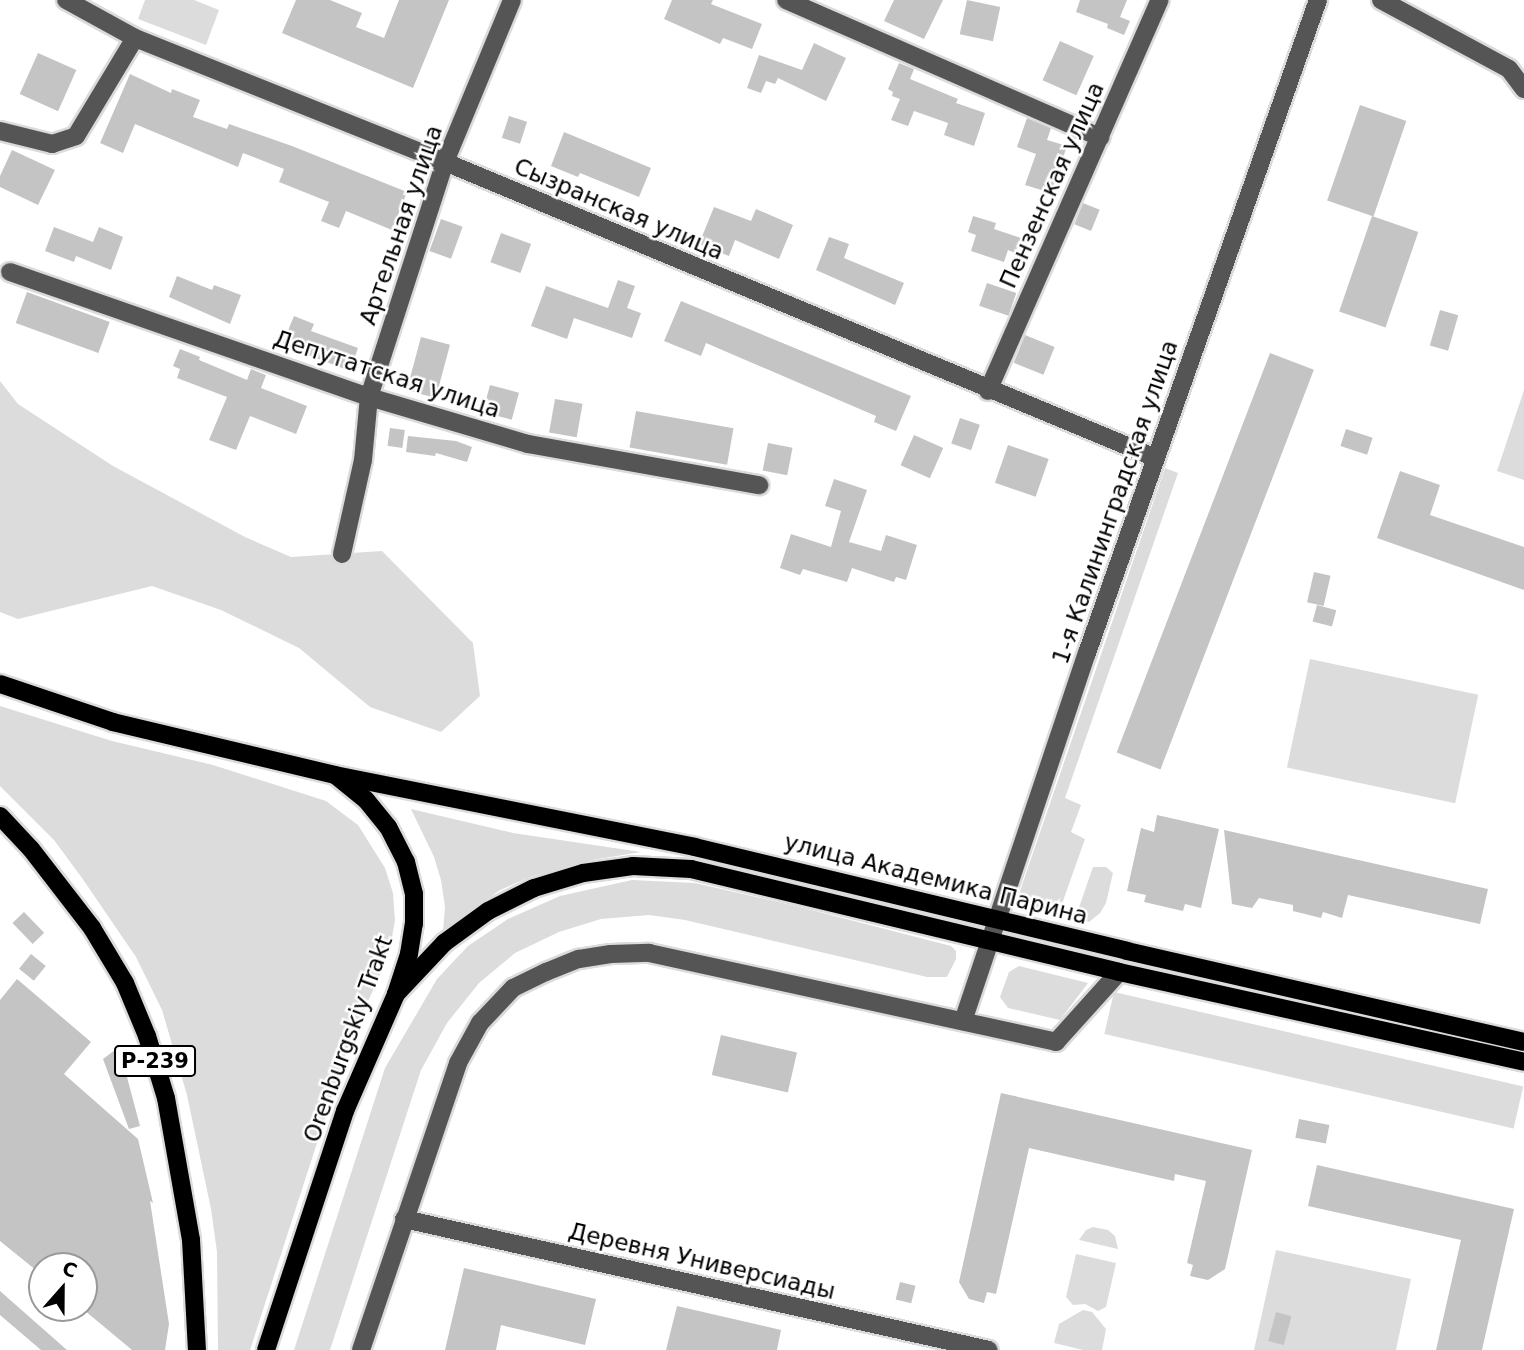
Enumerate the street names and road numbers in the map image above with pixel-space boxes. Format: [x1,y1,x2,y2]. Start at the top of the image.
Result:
street label: Пензенская улица [994,78,1110,292]
street label: Артельная улица [354,121,448,329]
street label: Сызранская улица [510,152,728,266]
street label: Депутатская улица [270,324,504,424]
street label: 1-я Калининградская улица [1047,336,1183,668]
street label: улица Академика Парина [781,828,1091,930]
street label: Orenburgskiy Trakt [298,932,398,1146]
road number: Р-239 [113,1044,197,1078]
street label: Деревня Универсиады [566,1217,838,1305]

